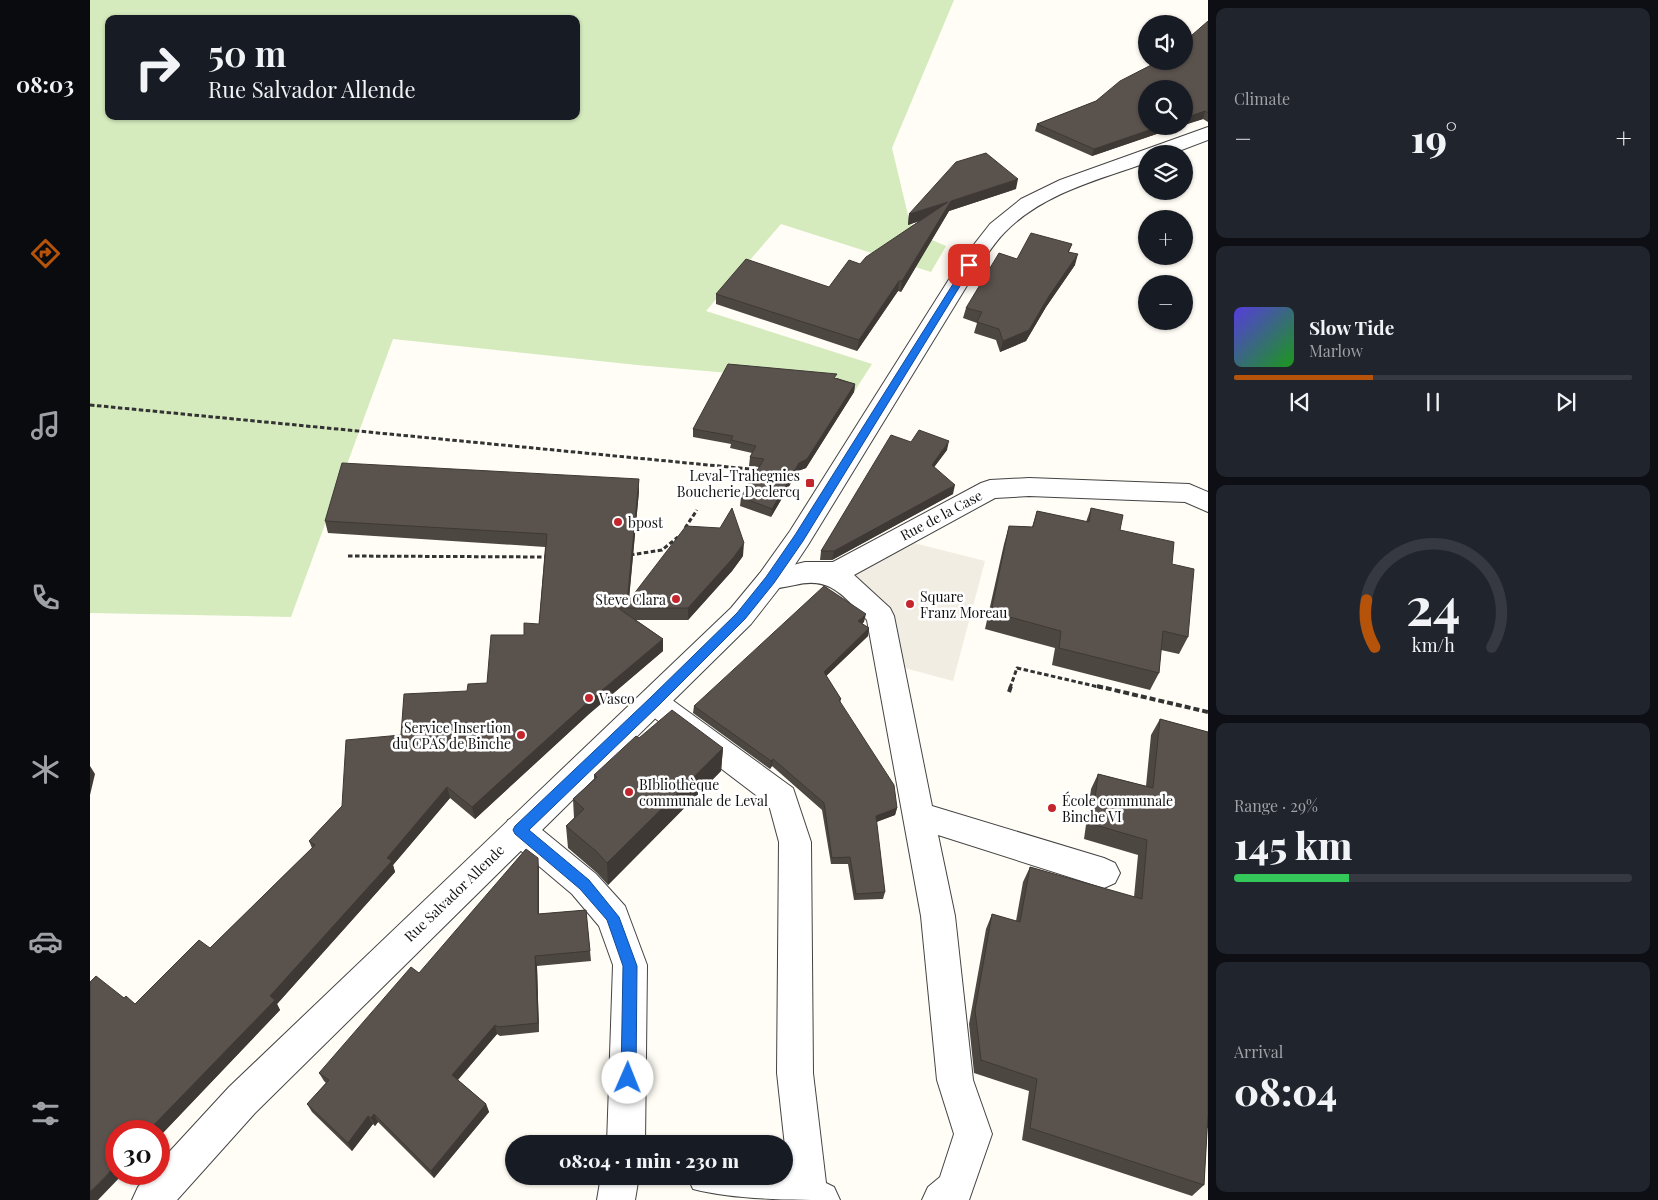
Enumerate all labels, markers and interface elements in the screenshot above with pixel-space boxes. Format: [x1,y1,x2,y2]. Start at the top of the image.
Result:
map controls [1138,15,1193,330]
button: sound [1138,15,1193,70]
text: 50 m [208,29,286,76]
icon: right [125,35,190,100]
text: 08:03 [16,69,74,99]
text: Rue Salvador Allende [208,74,416,104]
button: search [1138,80,1193,135]
text: Climate [1234,88,1290,109]
text: 19° [1411,112,1457,163]
text: − [1234,119,1252,156]
text: + [1616,119,1632,156]
button: layers [1138,145,1193,200]
button: + [1138,210,1193,265]
icon: directions [28,236,63,271]
pin [948,244,990,286]
icon: arrive [955,251,983,279]
button: − [1138,275,1193,330]
text: Slow Tide [1309,314,1394,340]
text: Marlow [1309,340,1363,361]
icon: previous [1286,388,1314,416]
icon: pause [1419,388,1447,416]
icon: next [1552,388,1580,416]
icon: music [28,408,63,443]
place label: Leval-Trahegnies Boucherie Declercq [677,466,800,501]
marker: Leval-Trahegnies Boucherie Declercq [804,477,816,489]
street label: Rue de la Case [897,485,985,545]
place label: bpost [628,513,664,532]
marker: bpost [612,516,624,528]
text: 24 [1406,570,1460,639]
icon: phone [28,580,63,615]
place label: Square Franz Moreau [920,587,1007,622]
place label: Steve Clara [595,590,666,609]
marker: Steve Clara [670,593,682,605]
marker: Square Franz Moreau [904,598,916,610]
text: km/h [1412,633,1455,656]
place label: Vasco [598,689,635,708]
marker: Vasco [583,692,595,704]
place label: Service Insertion du CPAS de Binche [392,718,512,753]
marker: Service Insertion du CPAS de Binche [515,729,527,741]
icon: climate [28,752,63,787]
place label: BIbliothèque communale de Leval [639,775,768,810]
marker: BIbliothèque communale de Leval [623,786,635,798]
place label: École communale Binche VI [1062,791,1173,826]
text: Range · 29% [1234,795,1318,816]
marker: École communale Binche VI [1046,802,1058,814]
text: 145 km [1234,819,1352,870]
street label: Rue Salvador Allende [400,840,508,946]
icon: car [28,924,63,959]
text: Arrival [1234,1041,1283,1062]
position arrow [601,1051,653,1103]
text: 08:04 [1234,1065,1337,1116]
icon: filters [28,1096,63,1131]
speed limit sign: 30 [105,1120,170,1185]
text: 08:04 · 1 min · 230 m [559,1147,739,1173]

